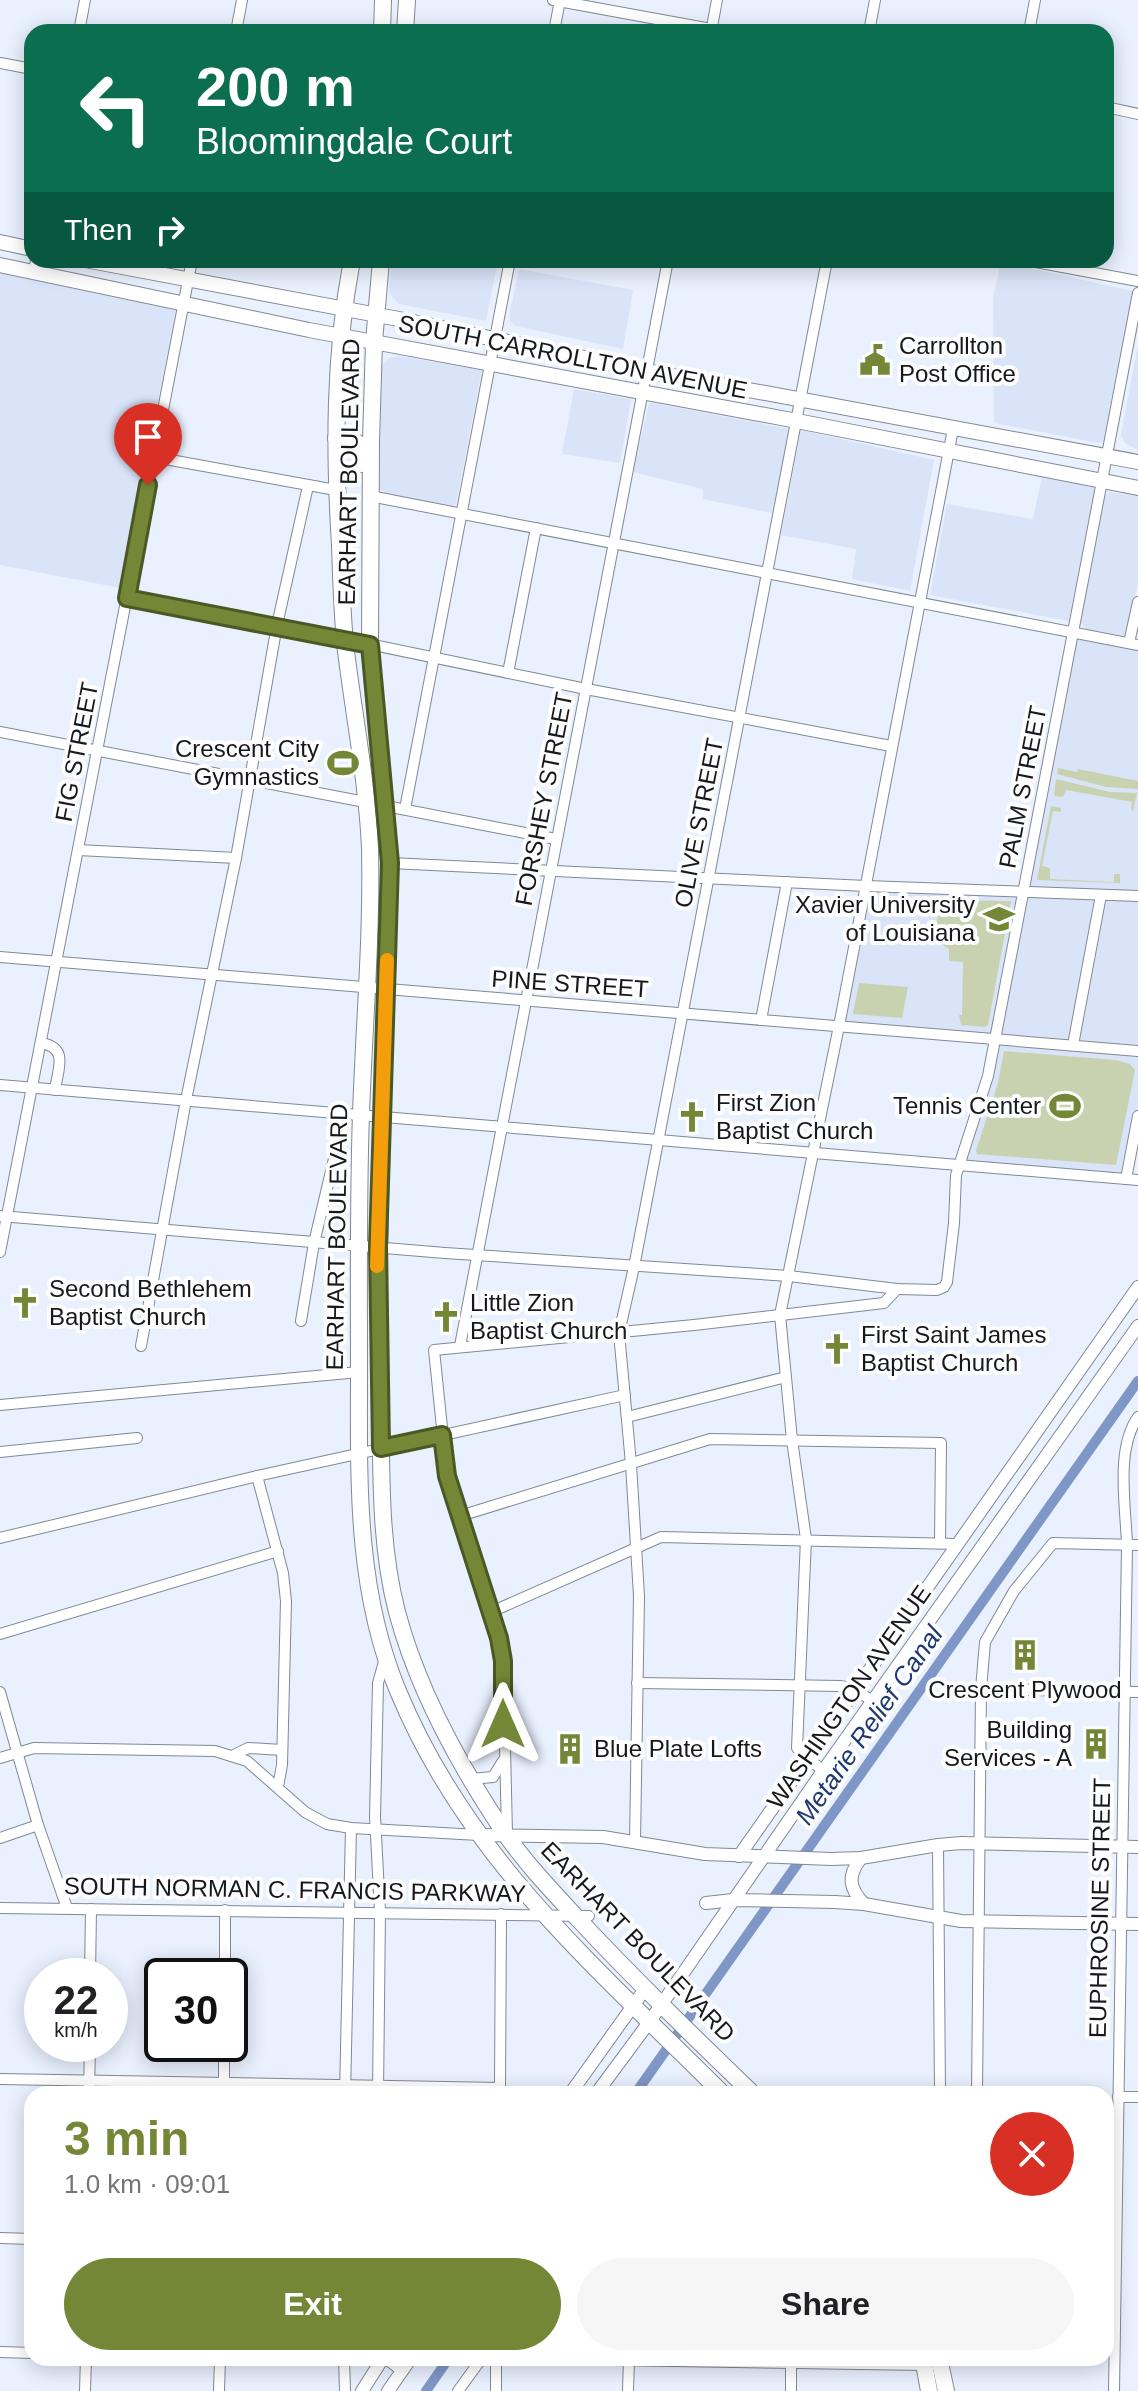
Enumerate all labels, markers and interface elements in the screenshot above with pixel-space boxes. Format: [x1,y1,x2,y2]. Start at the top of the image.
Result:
text: 200 m [196,55,355,118]
icon: left [64,56,168,160]
text: Bloomingdale Court [196,121,512,162]
icon: right [148,208,192,252]
text: Then [64,213,132,246]
street label: SOUTH CARROLLTON AVENUE [396,309,750,404]
place label: Carrollton Post Office [899,332,1016,387]
street label: EARHART BOULEVARD [333,338,364,606]
public building icon: Carrollton Post Office [858,343,892,377]
pin [114,403,182,485]
icon: arrive [126,415,170,459]
street label: FIG STREET [50,680,103,824]
street label: FORSHEY STREET [510,690,578,908]
street label: PALM STREET [994,703,1052,870]
place label: Crescent City Gymnastics [175,735,319,790]
street label: OLIVE STREET [669,736,728,910]
sports icon: Crescent City Gymnastics [326,746,360,780]
place label: Xavier University of Louisiana [795,891,976,946]
school or university icon: Xavier University of Louisiana [982,902,1016,936]
street label: PINE STREET [491,965,650,1002]
place label: First Zion Baptist Church [716,1089,873,1144]
sports icon: Tennis Center [1048,1089,1082,1123]
place label: Tennis Center [893,1092,1041,1119]
church icon: First Zion Baptist Church [675,1100,709,1134]
street label: EARHART BOULEVARD [321,1103,352,1371]
place label: Second Bethlehem Baptist Church [49,1275,252,1330]
church icon: Second Bethlehem Baptist Church [8,1286,42,1320]
place label: Little Zion Baptist Church [470,1289,627,1344]
church icon: Little Zion Baptist Church [429,1300,463,1334]
place label: First Saint James Baptist Church [861,1321,1046,1376]
church icon: First Saint James Baptist Church [820,1332,854,1366]
street label: WASHINGTON AVENUE [761,1580,936,1814]
water label: Metarie Relief Canal [789,1619,950,1830]
building icon: Crescent Plywood [1008,1638,1042,1672]
place label: Crescent Plywood [928,1676,1122,1703]
position arrow [461,1682,545,1766]
place label: Building Services - A [944,1716,1072,1771]
building icon: Building Services - A [1079,1727,1113,1761]
building icon: Blue Plate Lofts [553,1732,587,1766]
place label: Blue Plate Lofts [594,1735,762,1762]
street label: EUPHROSINE STREET [1084,1777,1115,2038]
street label: EARHART BOULEVARD [536,1836,741,2047]
street label: SOUTH NORMAN C. FRANCIS PARKWAY [64,1872,526,1907]
speed limit sign: 30 [144,1958,248,2062]
text: 22 [54,1978,98,2022]
text: km/h [54,2019,98,2041]
text: 3 min [64,2112,189,2165]
button: close [990,2112,1074,2196]
text: 1.0 km · 09:01 [64,2169,230,2199]
button: Exit [64,2258,561,2350]
button: Share [577,2258,1074,2350]

